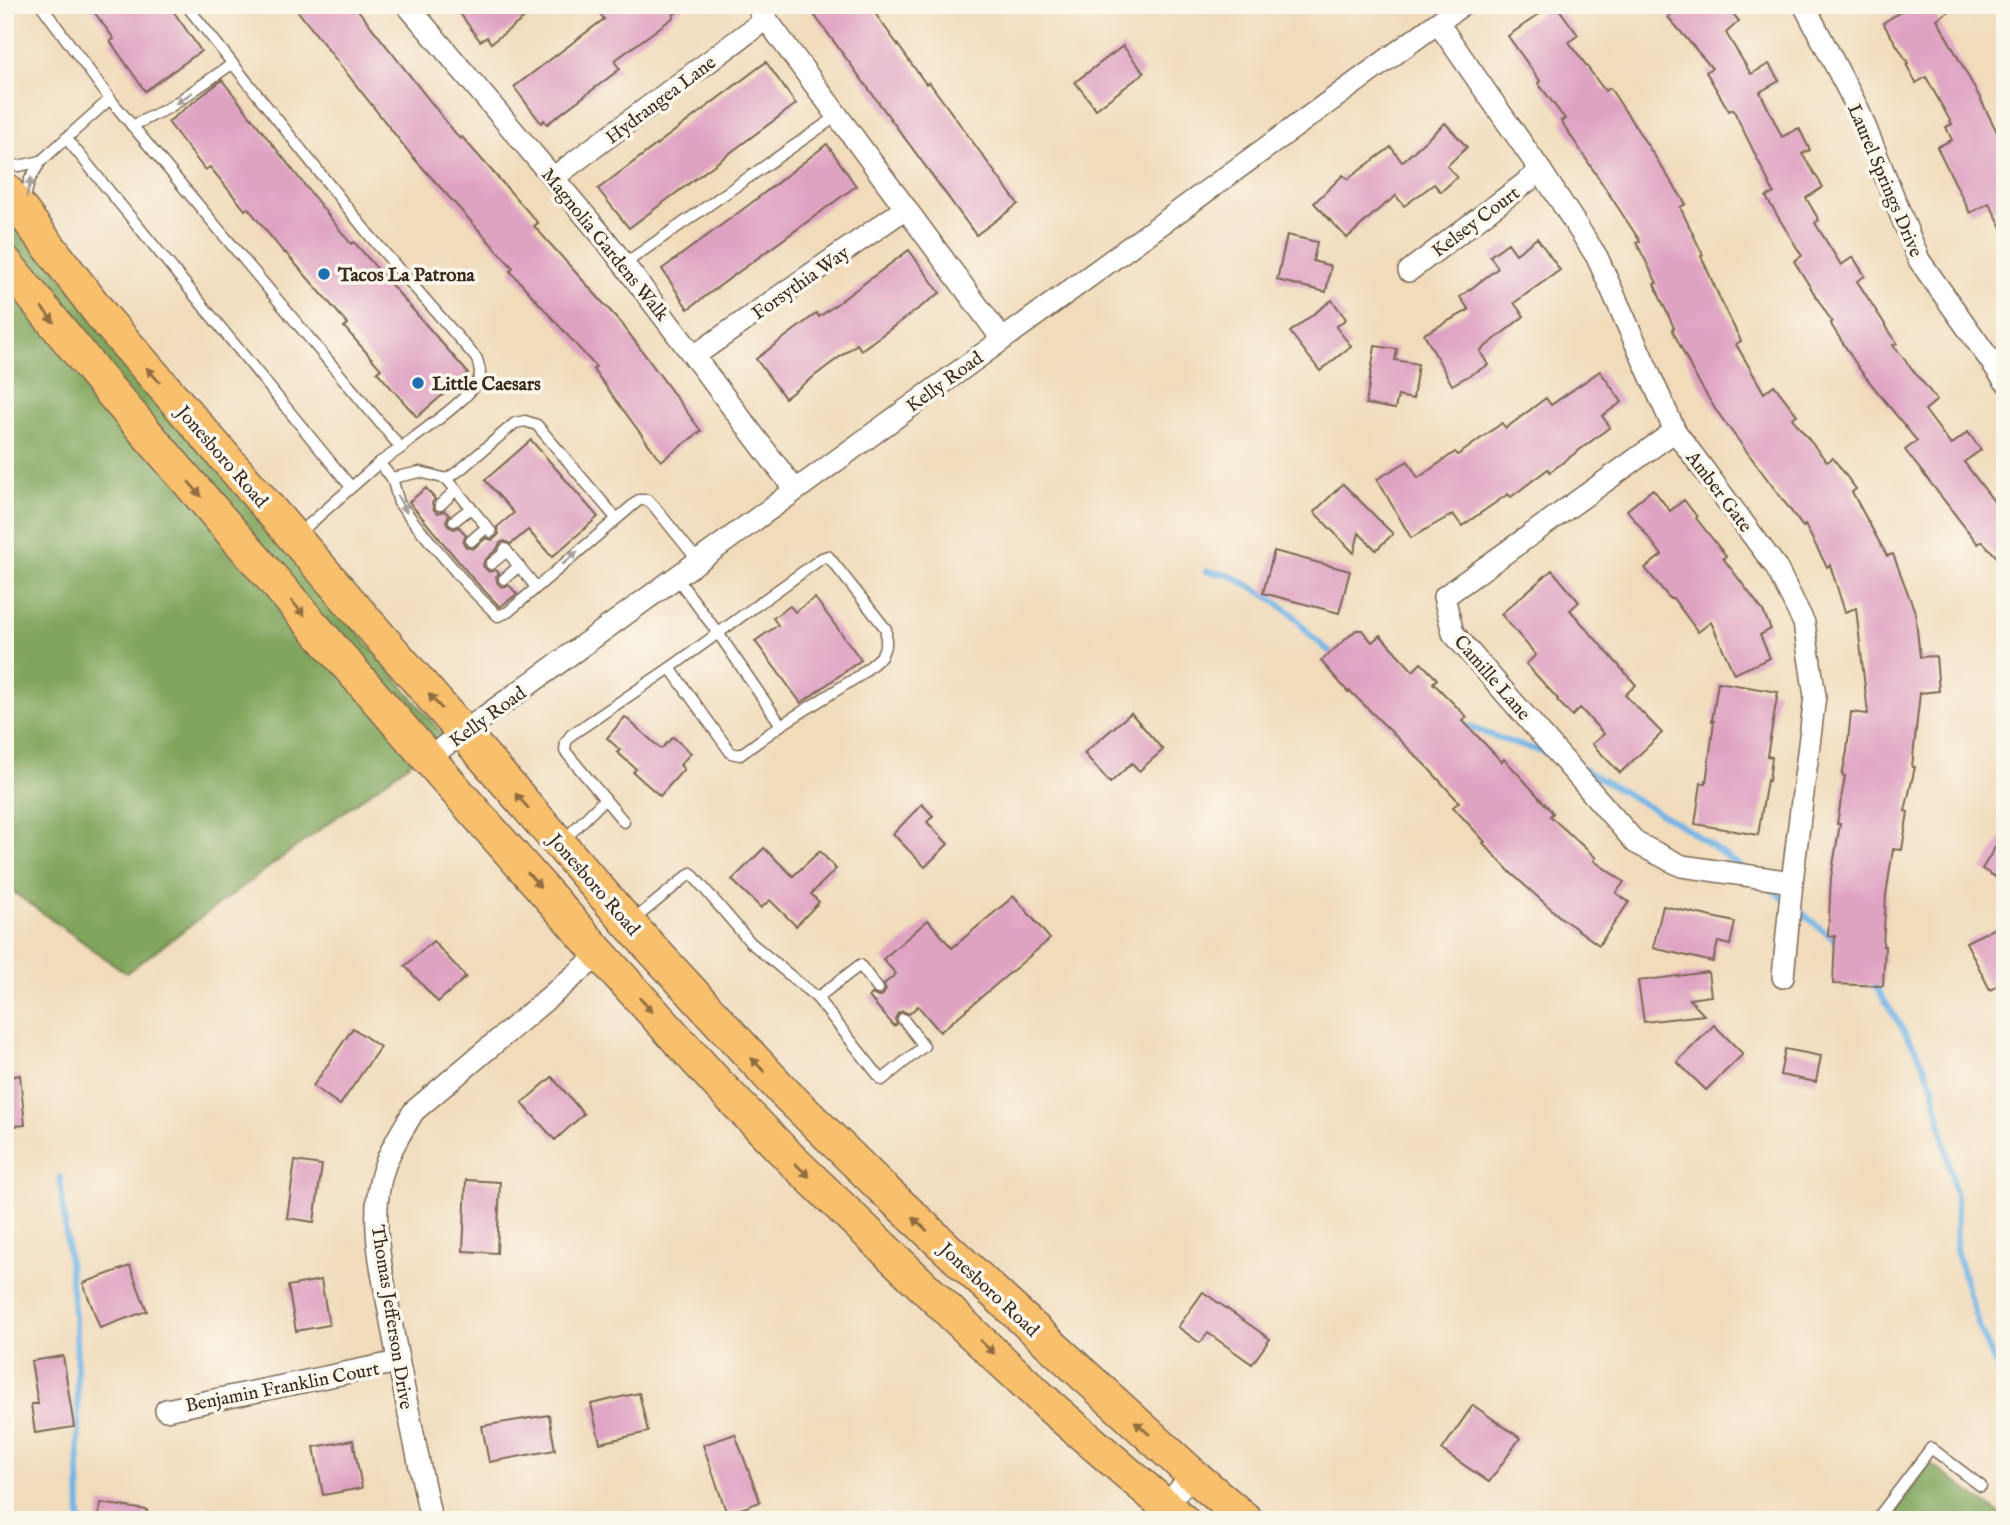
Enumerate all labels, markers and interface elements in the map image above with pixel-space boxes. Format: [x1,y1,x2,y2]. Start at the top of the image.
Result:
street label: Hydrangea Lane [601,51,721,150]
one-way arrow [175,91,193,105]
street label: Laurel Springs Drive [1841,101,1927,261]
street label: Magnolia Gardens Walk [535,164,674,327]
one-way arrow [24,176,35,198]
street label: Kelsey Court [1428,182,1525,263]
street label: Forsythia Way [748,241,855,326]
place label: Tacos La Patrona [337,264,476,288]
marker: Tacos La Patrona [316,266,332,282]
one-way arrow [40,307,55,324]
street label: Kelly Road [902,346,989,419]
one-way arrow [145,366,161,384]
place label: Little Caesars [432,373,541,397]
marker: Little Caesars [410,375,426,391]
street label: Jonesboro Road [169,400,273,514]
street label: Amber Gate [1679,446,1757,538]
one-way arrow [187,480,203,498]
one-way arrow [396,494,408,514]
one-way arrow [561,550,579,566]
one-way arrow [290,599,305,616]
street label: Camille Lane [1448,631,1535,726]
street label: Kelly Road [445,681,532,754]
one-way arrow [427,692,443,710]
one-way arrow [514,792,530,810]
street label: Jonesboro Road [541,828,645,942]
one-way arrow [526,871,542,889]
one-way arrow [638,996,654,1014]
one-way arrow [750,1056,766,1074]
one-way arrow [793,1162,810,1178]
one-way arrow [911,1216,929,1232]
street label: Thomas Jefferson Drive [365,1223,417,1411]
street label: Jonesboro Road [932,1237,1044,1343]
one-way arrow [978,1339,995,1355]
street label: Benjamin Franklin Court [183,1357,382,1419]
one-way arrow [1133,1421,1150,1436]

